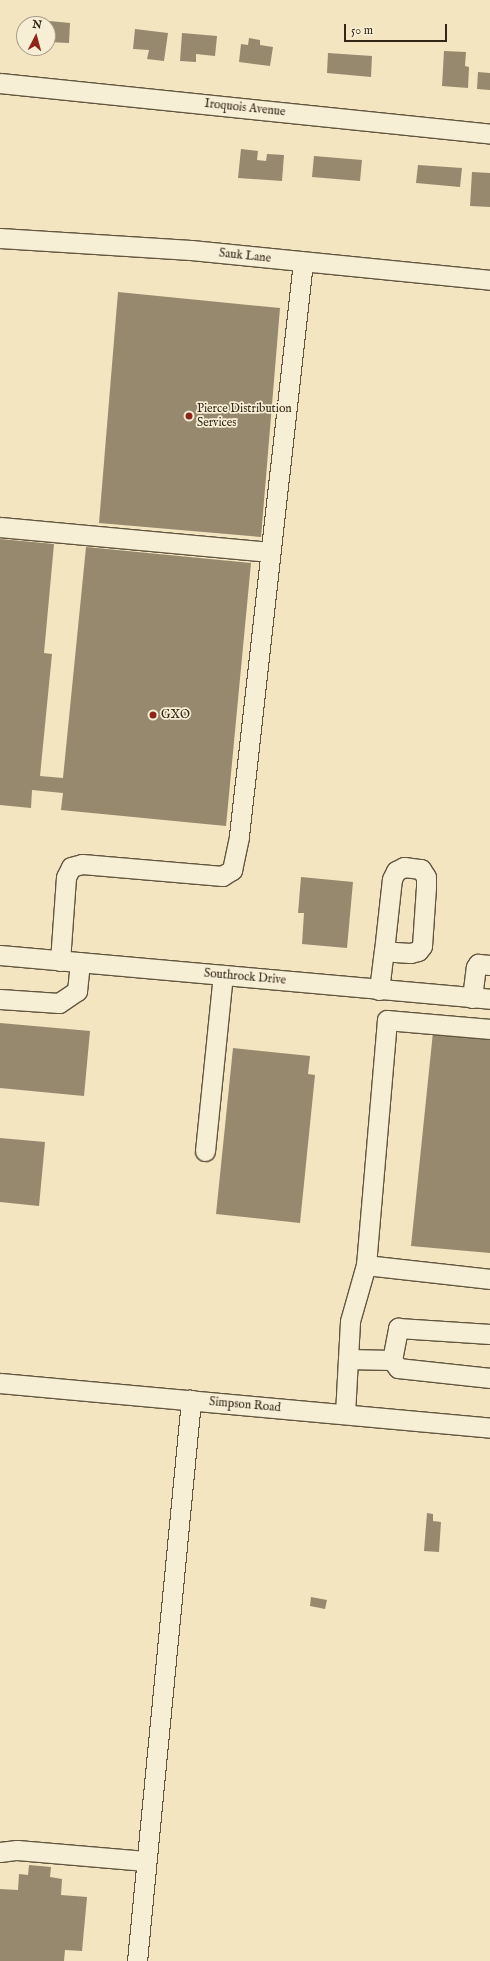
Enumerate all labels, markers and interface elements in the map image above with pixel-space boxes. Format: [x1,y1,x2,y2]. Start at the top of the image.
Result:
north arrow [16,16,56,56]
scale bar [346,16,449,42]
text: N [32,18,43,33]
text: 50 m [351,23,373,38]
street label: Iroquois Avenue [204,97,286,119]
street label: Sauk Lane [218,246,272,266]
place label: Pierce Distribution Services [197,402,292,430]
marker: Pierce Distribution Services [184,411,194,421]
place label: GXO [161,708,190,722]
marker: GXO [148,710,158,720]
street label: Southrock Drive [203,966,287,988]
street label: Simpson Road [209,1395,281,1415]

